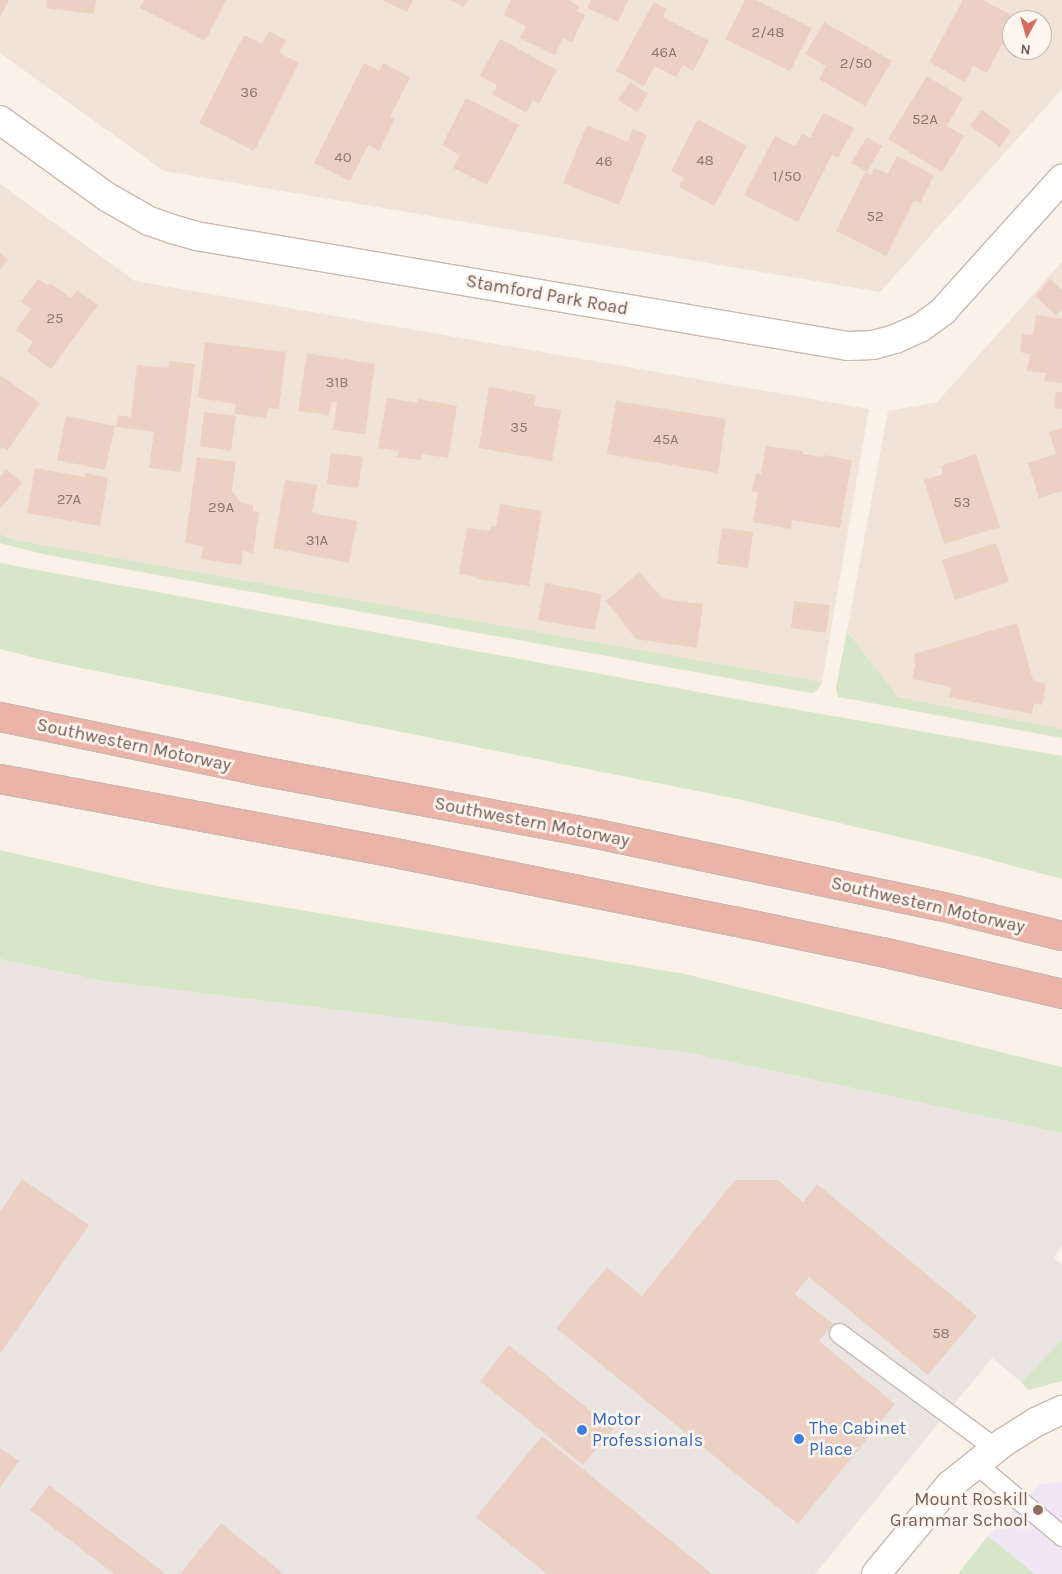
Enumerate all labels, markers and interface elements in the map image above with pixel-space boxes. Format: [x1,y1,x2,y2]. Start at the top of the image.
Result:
north arrow [1002,10,1052,60]
house number: 2/48 [752,24,784,42]
text: N [1020,40,1031,58]
house number: 46A [651,44,677,62]
house number: 2/50 [840,55,872,73]
house number: 36 [240,84,258,102]
house number: 52A [912,111,938,129]
house number: 40 [334,149,352,167]
house number: 48 [696,152,714,170]
house number: 46 [596,153,612,171]
house number: 1/50 [773,168,801,186]
house number: 52 [866,208,884,226]
street label: Stamford Park Road [464,270,630,320]
house number: 25 [46,310,64,328]
house number: 31B [325,374,349,392]
house number: 35 [510,419,528,437]
house number: 45A [653,431,679,449]
house number: 27A [57,491,81,509]
house number: 53 [953,494,971,512]
house number: 29A [208,499,234,517]
house number: 31A [306,532,328,550]
street label: Southwestern Motorway [35,714,233,776]
street label: Southwestern Motorway [433,792,631,852]
street label: Southwestern Motorway [829,872,1027,938]
house number: 58 [932,1325,950,1343]
place label: Motor Professionals [592,1409,703,1452]
place label: The Cabinet Place [809,1418,906,1460]
marker: Motor Professionals [576,1424,588,1436]
marker: The Cabinet Place [793,1433,805,1445]
place label: Mount Roskill Grammar School [890,1489,1028,1532]
marker: Mount Roskill Grammar School [1032,1504,1044,1516]

